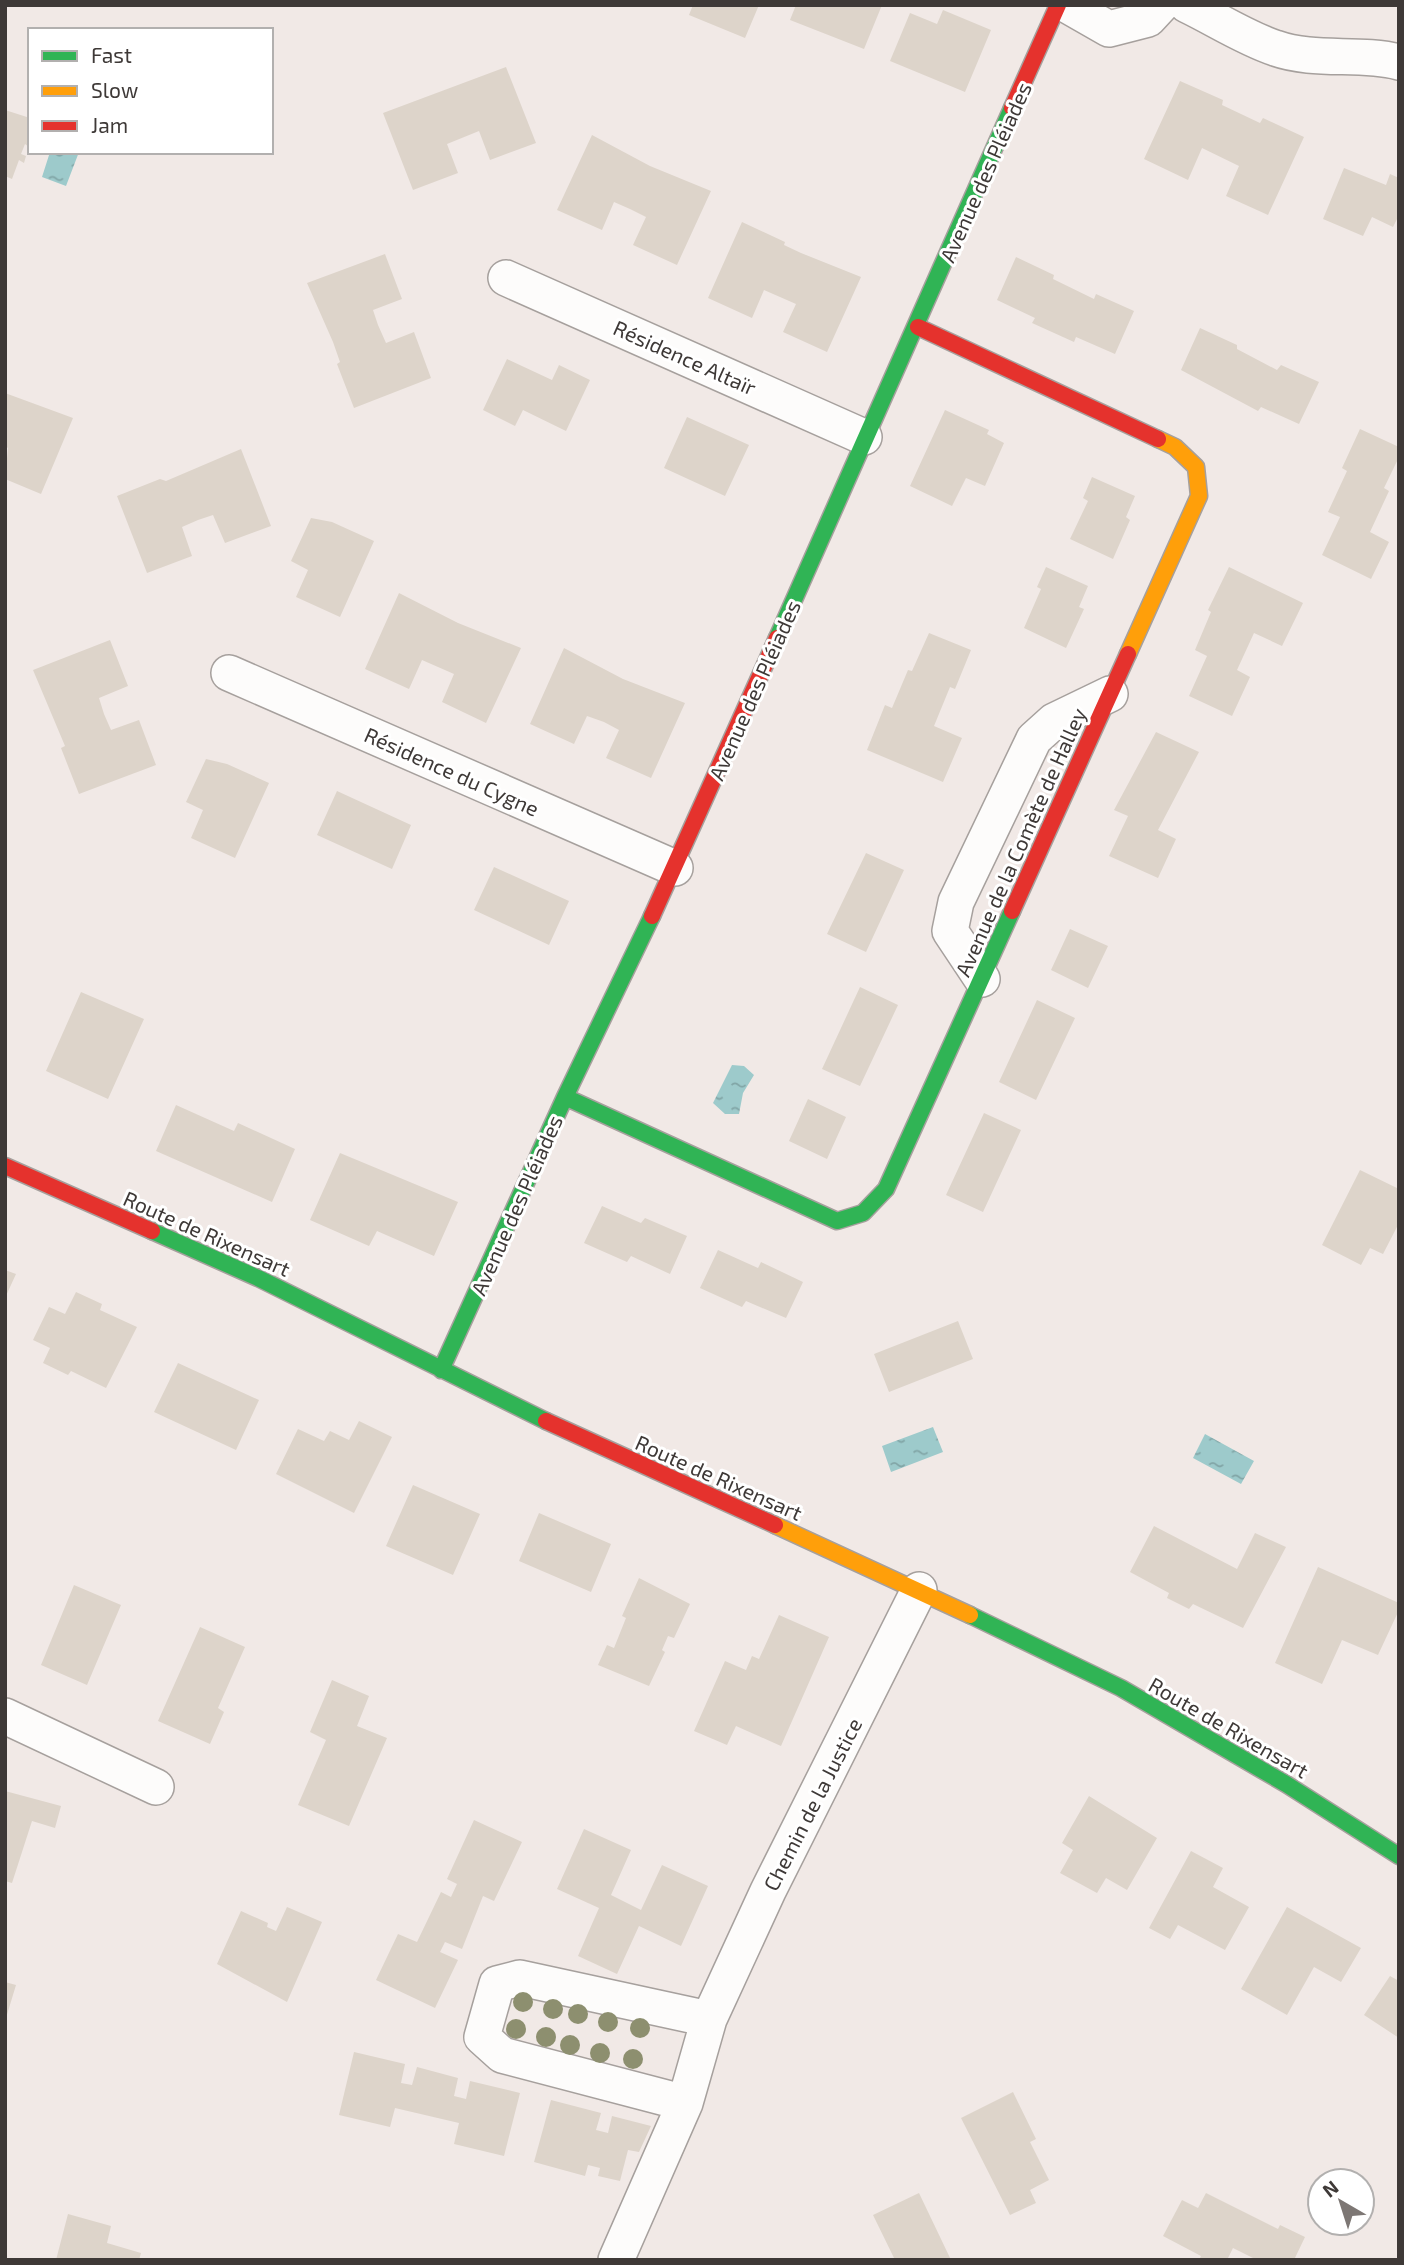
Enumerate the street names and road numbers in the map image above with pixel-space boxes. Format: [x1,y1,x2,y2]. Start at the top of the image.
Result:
street label: Avenue des Pléiades [934,78,1036,266]
street label: Résidence Altaïr [610,314,761,400]
street label: Avenue des Pléiades [703,596,805,784]
street label: Avenue de la Comète de Halley [949,704,1091,980]
street label: Résidence du Cygne [361,721,543,821]
street label: Avenue des Pléiades [465,1111,567,1299]
street label: Route de Rixensart [120,1185,294,1281]
street label: Route de Rixensart [632,1429,806,1525]
street label: Route de Rixensart [1145,1671,1313,1783]
street label: Chemin de la Justice [758,1714,866,1894]

